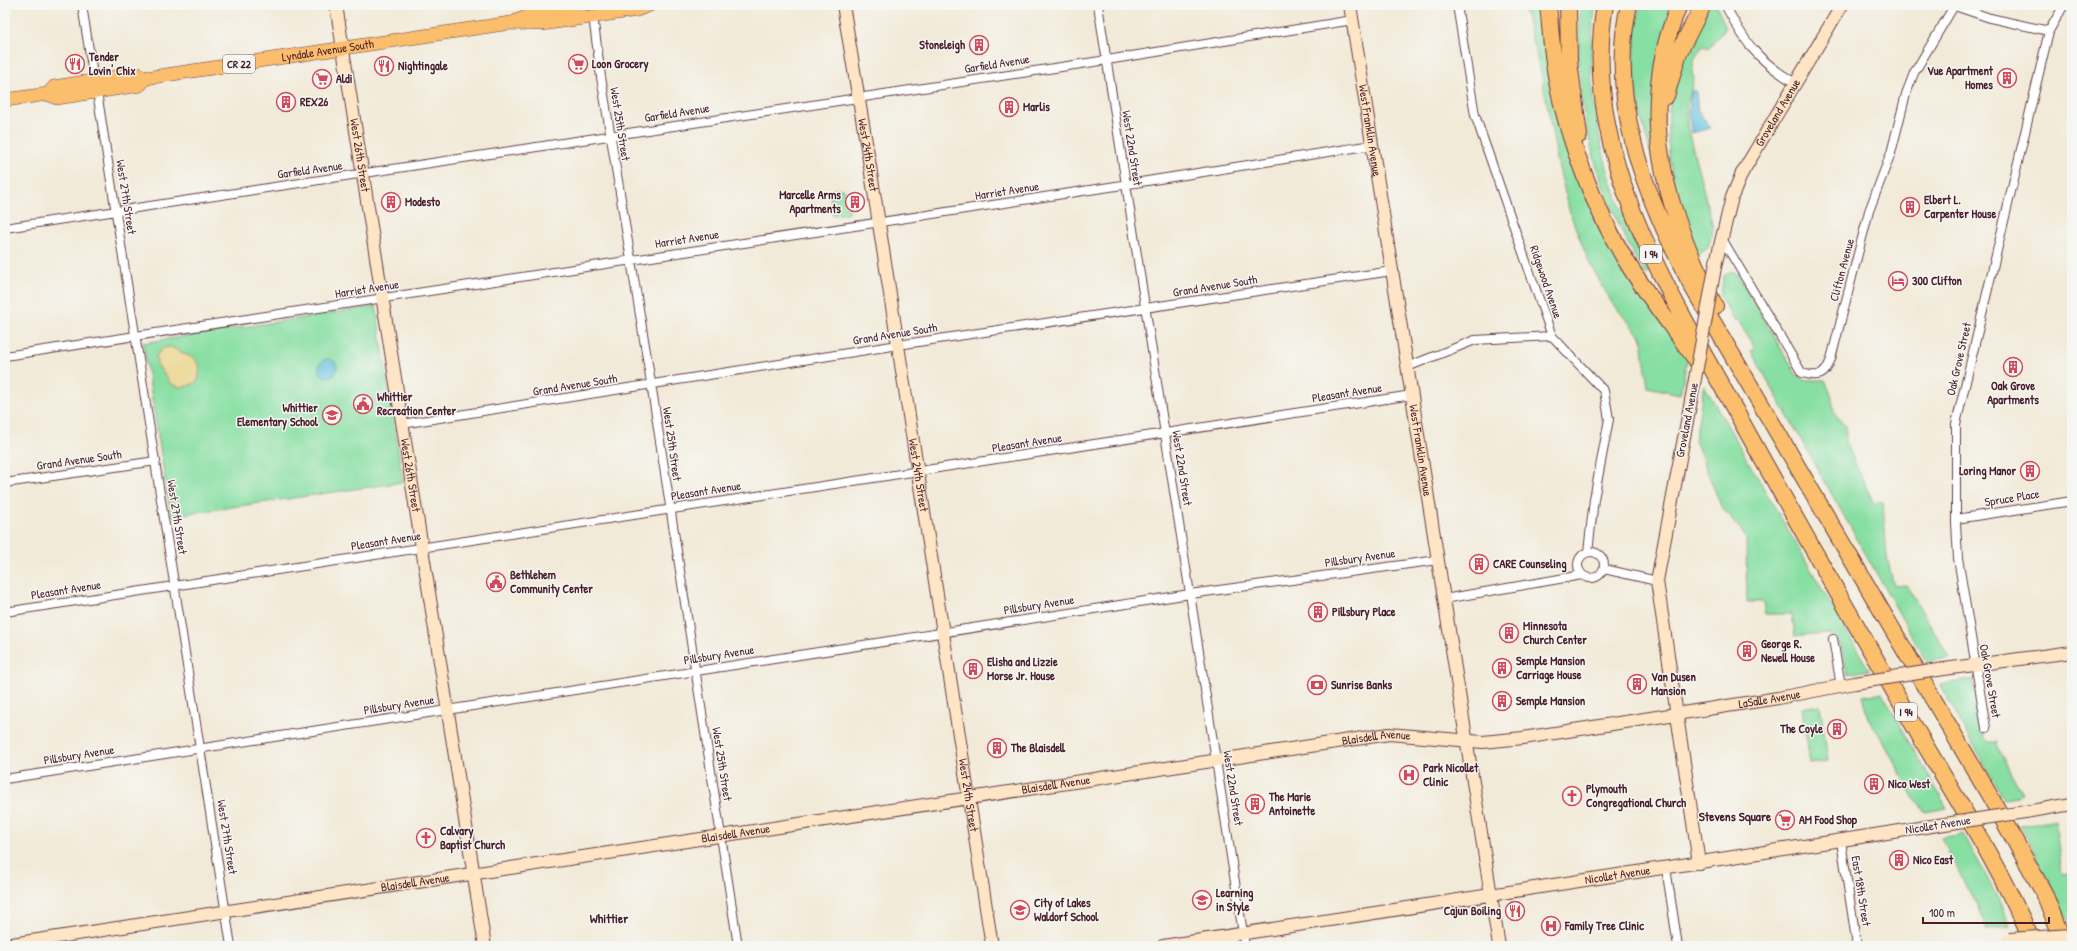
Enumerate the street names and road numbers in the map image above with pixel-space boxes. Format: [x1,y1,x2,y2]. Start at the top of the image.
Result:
street label: Lyndale Avenue South [281,35,375,65]
street label: Garfield Avenue [963,50,1031,77]
road number: CR 22 [223,55,255,73]
street label: Groveland Avenue [1751,75,1804,150]
street label: West Franklin Avenue [1355,83,1386,178]
street label: West 25th Street [606,86,635,163]
street label: Garfield Avenue [643,99,711,126]
street label: West 22nd Street [1118,109,1147,187]
street label: West 26th Street [346,117,375,194]
street label: West 24th Street [854,117,883,193]
street label: Garfield Avenue [276,156,344,182]
street label: West 27th Street [112,158,141,236]
street label: Harriet Avenue [974,177,1040,204]
street label: Harriet Avenue [654,225,720,252]
street label: Clifton Avenue [1825,236,1858,303]
street label: Ridgewood Avenue [1526,243,1567,321]
road number: I 94 [1640,245,1662,263]
street label: Grand Avenue South [1171,270,1258,301]
street label: Harriet Avenue [334,275,400,302]
street label: Grand Avenue South [851,318,938,349]
street label: Oak Grove Street [1942,320,1975,397]
street label: Grand Avenue South [531,369,618,400]
street label: Pleasant Avenue [1311,379,1383,406]
street label: Groveland Avenue [1671,381,1702,459]
street label: West Franklin Avenue [1405,403,1437,498]
street label: West 25th Street [659,406,686,483]
street label: Pleasant Avenue [991,429,1063,456]
street label: West 22nd Street [1168,429,1197,507]
street label: West 26th Street [397,437,425,514]
street label: West 24th Street [905,437,933,514]
street label: Grand Avenue South [35,445,122,474]
street label: Pleasant Avenue [670,477,742,504]
street label: West 27th Street [163,478,192,556]
street label: Spruce Place [1983,485,2041,510]
street label: Pleasant Avenue [350,527,422,554]
street label: Pillsbury Avenue [1324,544,1396,571]
street label: Pleasant Avenue [30,576,102,603]
street label: Pillsbury Avenue [1003,591,1075,618]
street label: Pillsbury Avenue [683,641,755,668]
street label: Oak Grove Street [1976,643,2005,720]
street label: LaSalle Avenue [1737,685,1802,712]
street label: Pillsbury Avenue [363,691,435,718]
road number: I 94 [1895,703,1917,721]
street label: Blaisdell Avenue [1341,725,1412,749]
street label: West 25th Street [708,726,737,803]
street label: Pillsbury Avenue [43,741,115,768]
street label: West 22nd Street [1219,749,1248,827]
street label: West 24th Street [955,757,983,834]
street label: Blaisdell Avenue [1020,771,1092,798]
street label: West 27th Street [213,798,242,876]
street label: Nicollet Avenue [1904,811,1972,838]
street label: Blaisdell Avenue [700,819,771,847]
street label: East 18th Street [1848,855,1876,928]
street label: Nicollet Avenue [1584,861,1652,888]
street label: Blaisdell Avenue [380,868,451,896]

